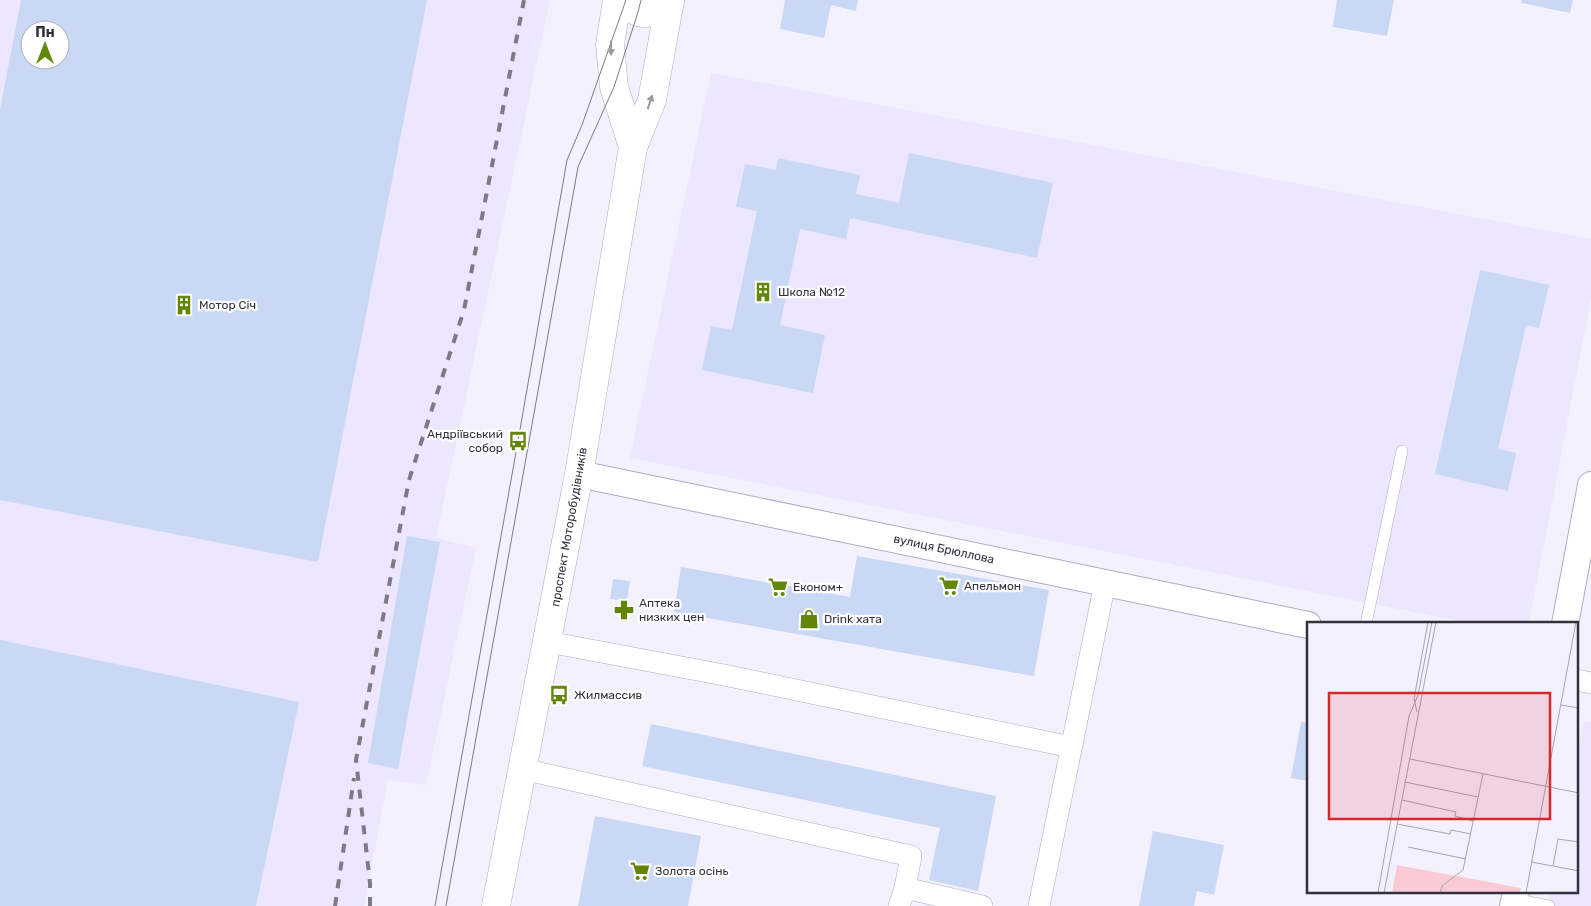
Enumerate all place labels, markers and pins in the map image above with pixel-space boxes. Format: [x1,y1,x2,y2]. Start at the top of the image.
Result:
building icon: Школа №12 [752,281,774,303]
place label: Школа №12 [778,285,845,299]
building icon: Мотор Січ [173,294,195,316]
place label: Мотор Січ [199,298,256,312]
place label: Андріївський собор [427,427,503,455]
bus stop icon: Андріївський собор [507,430,529,452]
supermarket icon: Апельмон [938,575,960,597]
supermarket icon: Економ+ [767,576,789,598]
place label: Апельмон [964,579,1021,593]
place label: Економ+ [793,580,843,594]
place label: Аптека низких цен [639,596,704,624]
pharmacy icon: Аптека низких цен [613,599,635,621]
shop icon: Drink хата [798,608,820,630]
place label: Drink хата [824,612,882,626]
bus stop icon: Жилмассив [548,684,570,706]
place label: Жилмассив [574,688,643,702]
supermarket icon: Золота осінь [629,860,651,882]
place label: Золота осінь [655,864,729,878]

